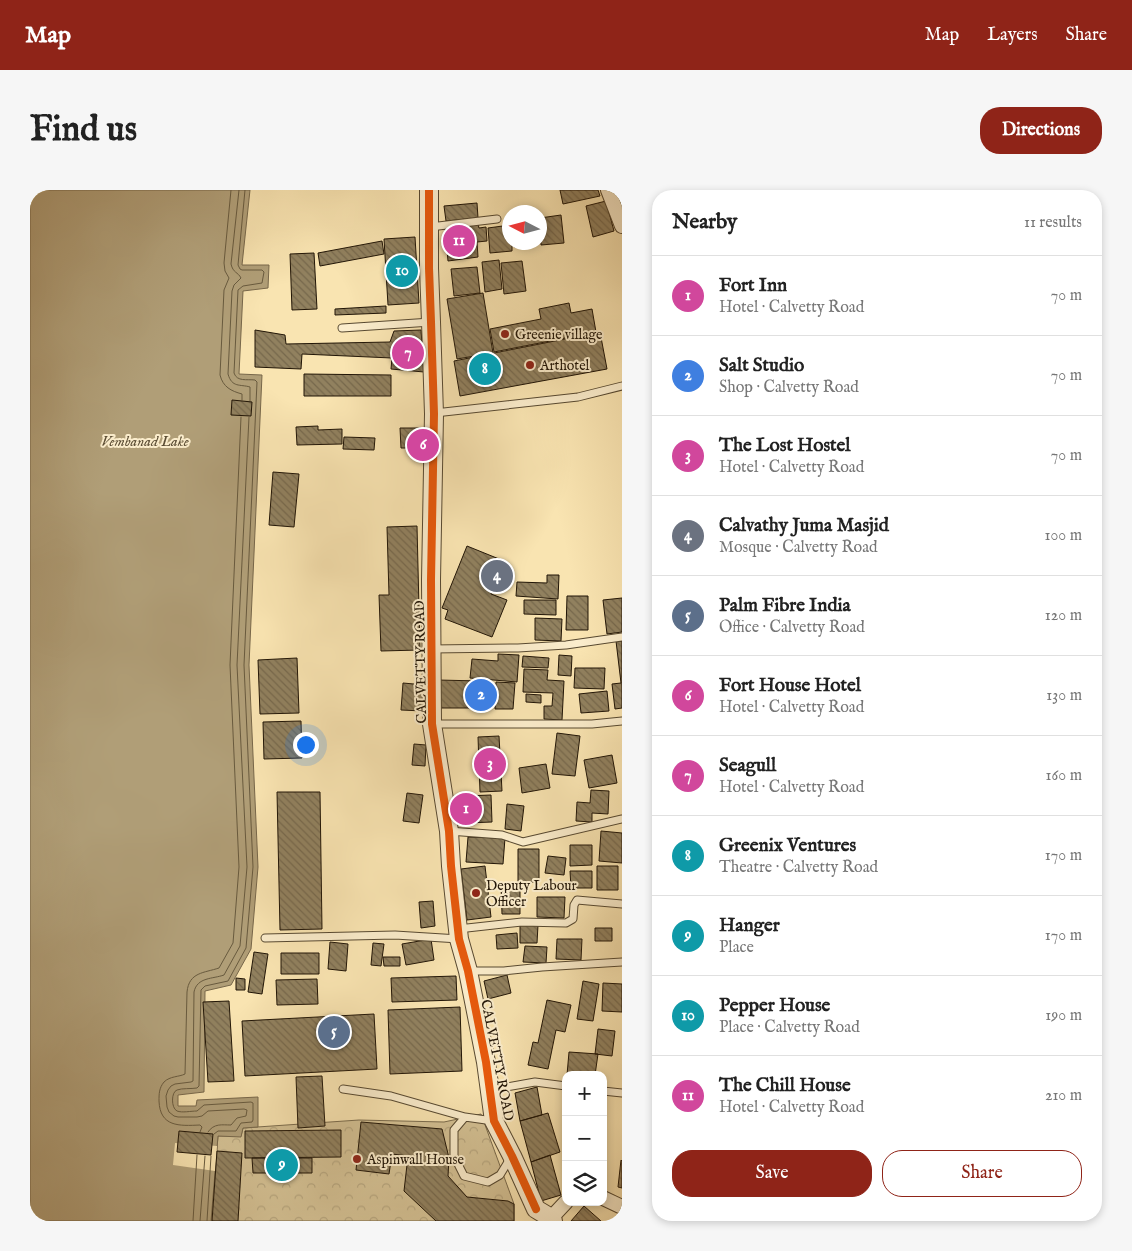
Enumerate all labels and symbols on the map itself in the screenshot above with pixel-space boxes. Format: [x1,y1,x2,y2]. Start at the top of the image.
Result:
north arrow [502,205,547,250]
pin: 11 [443,222,475,260]
pin: 10 [386,252,418,290]
place label: Greenie village [515,326,603,344]
marker: Greenie village [499,328,511,340]
pin: 7 [392,334,424,372]
pin: 8 [469,350,501,388]
place label: Arthotel [539,357,590,375]
marker: Arthotel [524,359,536,371]
pin: 6 [407,426,439,464]
water label: Vembanad Lake [101,432,189,451]
pin: 4 [481,557,513,595]
street label: CALVETTY ROAD [411,600,431,724]
pin: 2 [465,676,497,714]
your location [293,732,319,758]
pin: 3 [474,745,506,783]
pin: 1 [450,790,482,828]
place label: Deputy Labour Officer [486,877,577,911]
marker: Deputy Labour Officer [470,887,482,899]
street label: CALVETTY ROAD [476,998,518,1122]
pin: 5 [318,1013,350,1051]
pin: 9 [266,1146,298,1184]
place label: Aspinwall House [366,1151,464,1169]
marker: Aspinwall House [351,1153,363,1165]

